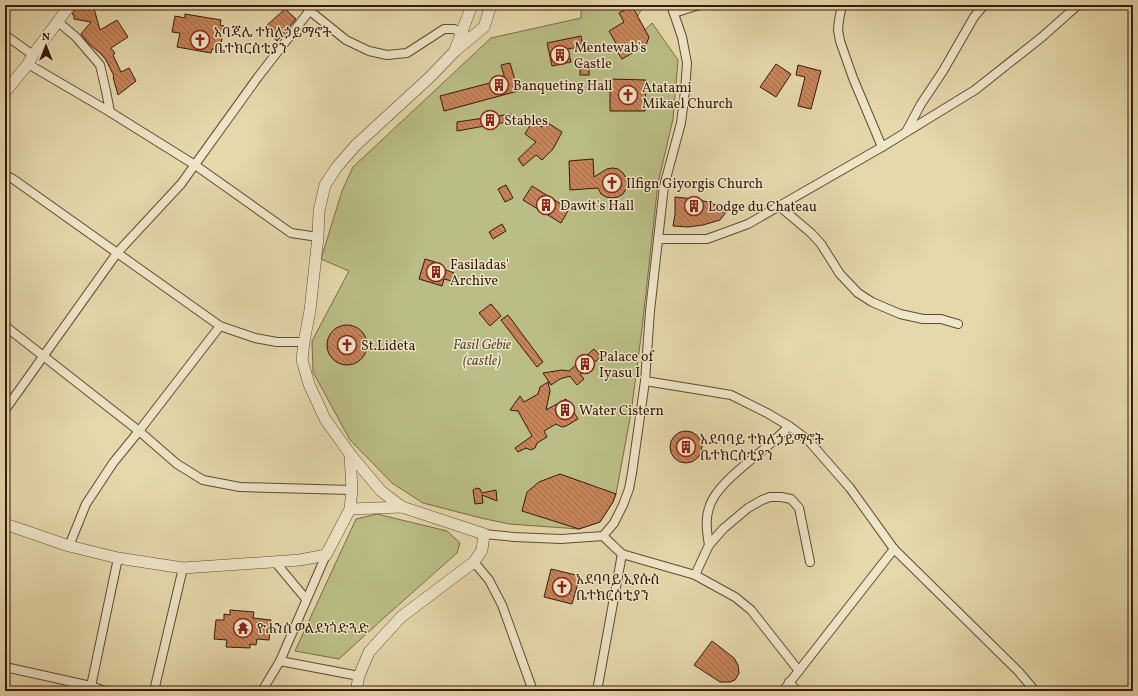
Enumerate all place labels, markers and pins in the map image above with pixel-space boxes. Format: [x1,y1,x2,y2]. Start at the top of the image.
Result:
place label: አባጃሌ ተክለኃይማኖት ቤተክርስቲያን [214,24,332,59]
church icon: አባጃሌ ተክለኃይማኖት ቤተክርስቲያን [189,29,211,51]
place label: Mentewab's Castle [574,39,647,74]
building icon: Mentewab's Castle [549,44,571,66]
building icon: Banqueting Hall [488,74,510,96]
place label: Banqueting Hall [513,77,613,96]
place label: Atatami Mikael Church [642,79,733,114]
church icon: Atatami Mikael Church [617,84,639,106]
building icon: Stables [479,109,501,131]
place label: Stables [504,112,548,131]
church icon: Ilfign Giyorgis Church [601,172,623,194]
place label: Ilfign Giyorgis Church [626,175,763,194]
building icon: Dawit's Hall [535,194,557,216]
building icon: Lodge du Chateau [683,195,705,217]
place label: Dawit's Hall [560,197,634,216]
place label: Lodge du Chateau [708,198,817,217]
place label: Fasiladas' Archive [450,256,509,291]
building icon: Fasiladas' Archive [425,261,447,283]
church icon: St.Lideta [336,334,358,356]
place label: St.Lideta [361,337,415,356]
place label: Palace of Iyasu I [599,348,654,383]
building icon: Palace of Iyasu I [574,353,596,375]
building icon: Water Cistern [554,399,576,421]
place label: Water Cistern [579,402,664,421]
place label: አደባባይ ተክለኃይማኖት ቤተክርስቲያን [700,431,825,466]
building icon: አደባባይ ተክለኃይማኖት ቤተክርስቲያን [675,436,697,458]
place label: አደባባይ ኢየሱስ ቤተክርስቲያን [576,571,660,606]
church icon: አደባባይ ኢየሱስ ቤተክርስቲያን [551,576,573,598]
temple icon: ዮሐንስ ወልደነጎድጓድ [232,617,254,639]
place label: ዮሐንስ ወልደነጎድጓድ [257,620,369,639]

